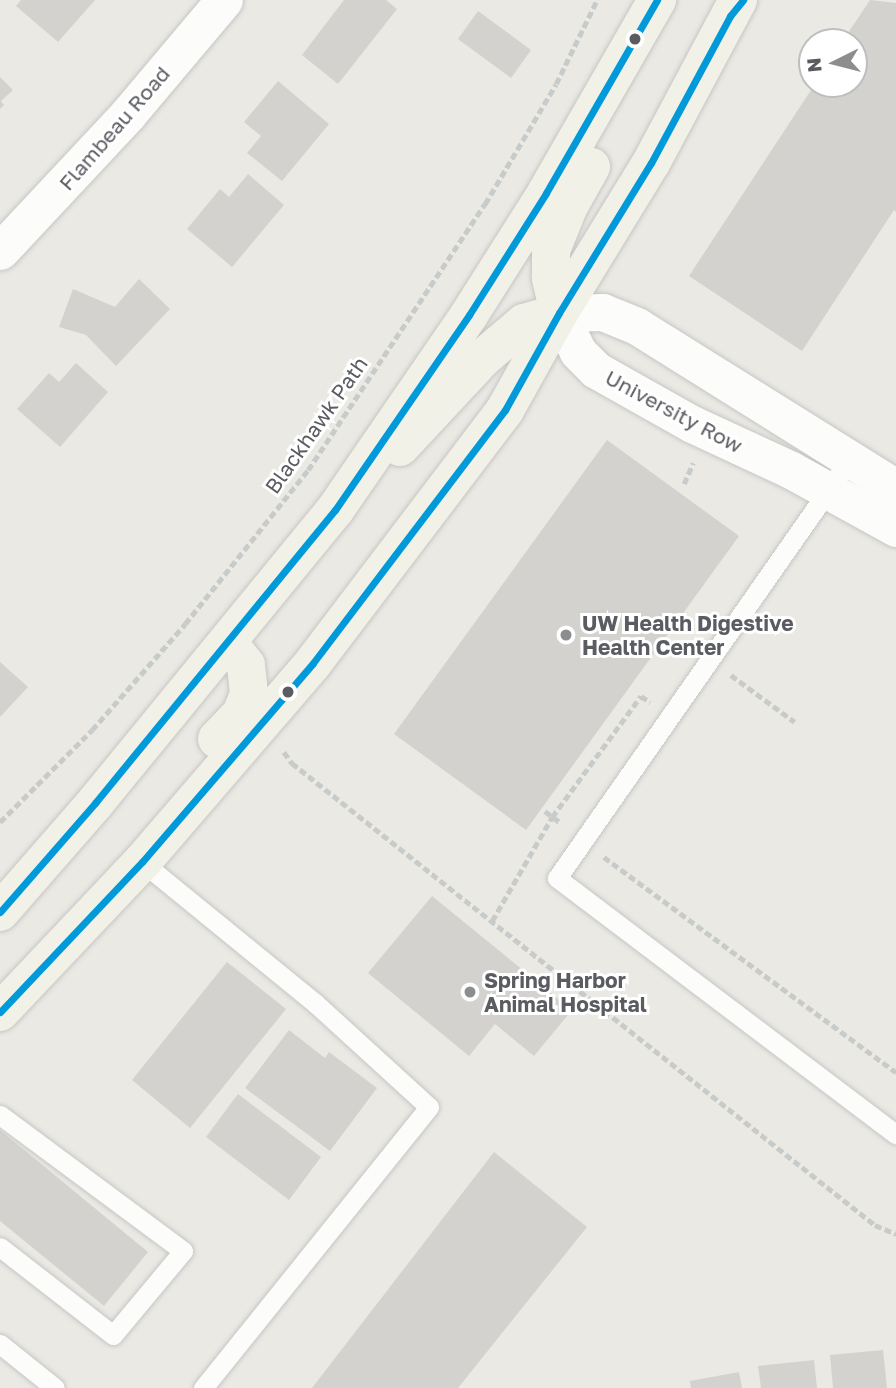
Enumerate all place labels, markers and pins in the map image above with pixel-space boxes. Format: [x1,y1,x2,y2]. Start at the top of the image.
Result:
unlabelled marker [628,32,642,46]
place label: UW Health Digestive Health Center [582,610,794,660]
marker: UW Health Digestive Health Center [556,625,576,645]
unlabelled marker [281,685,295,699]
place label: Spring Harbor Animal Hospital [484,967,647,1017]
marker: Spring Harbor Animal Hospital [462,984,478,1000]

